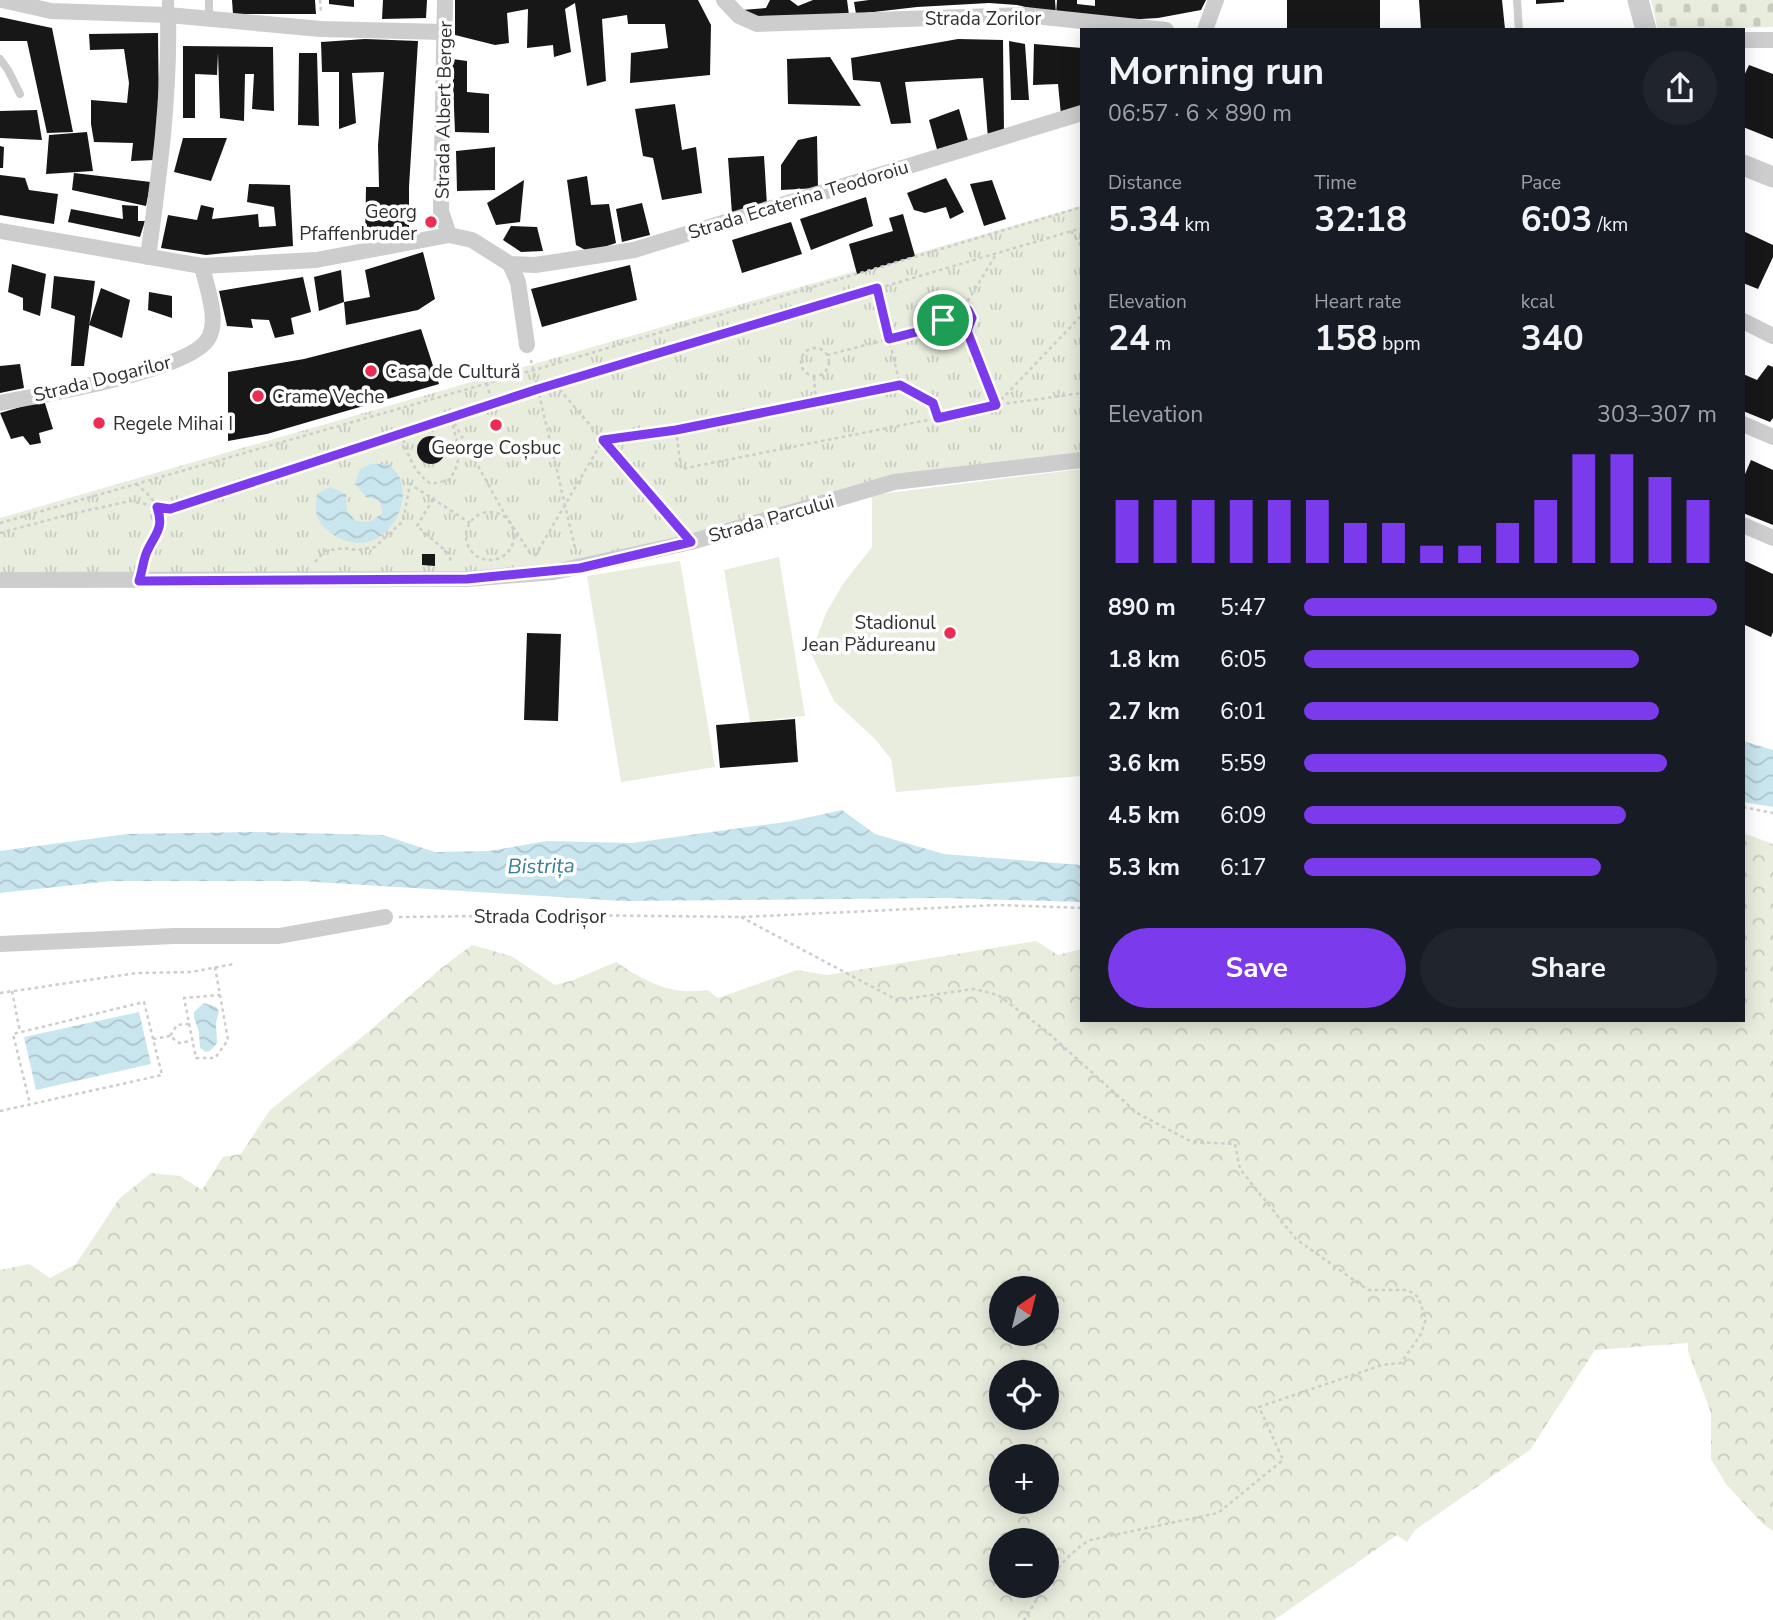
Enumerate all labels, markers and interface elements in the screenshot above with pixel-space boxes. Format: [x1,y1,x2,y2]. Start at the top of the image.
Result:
street label: Strada Zorilor [925,6,1042,32]
street label: Strada Albert Berger [429,20,459,199]
text: Morning run [1108,46,1324,97]
button: share [1643,51,1717,125]
text: 06:57 · 6 × 890 m [1108,98,1292,129]
street label: Strada Ecaterina Teodoroiu [685,154,912,246]
text: Distance [1108,170,1182,196]
text: Time [1314,170,1357,196]
text: Pace [1521,170,1561,196]
text: 5.34 [1108,196,1180,243]
text: 32:18 [1314,196,1407,243]
text: 6:03 [1521,196,1592,243]
place label: Georg Pfaffenbruder [299,199,417,247]
text: km [1180,212,1210,238]
text: /km [1592,212,1628,238]
marker: Georg Pfaffenbruder [423,214,439,230]
text: Elevation [1108,289,1187,315]
text: Heart rate [1314,289,1401,315]
text: kcal [1521,289,1554,315]
pin [913,290,973,350]
icon: arrive [924,301,962,339]
text: 24 [1108,315,1150,362]
text: 158 [1314,315,1377,362]
text: 340 [1521,315,1584,362]
text: m [1150,331,1171,357]
text: bpm [1377,331,1421,357]
street label: Strada Dogarilor [31,349,174,409]
place label: Casa de Cultură [385,359,520,385]
marker: Casa de Cultură [363,363,379,379]
place label: Crame Veche [272,384,385,410]
marker: Crame Veche [250,388,266,404]
text: Elevation [1108,399,1203,430]
text: 303–307 m [1597,399,1717,430]
place label: Regele Mihai I [113,411,233,437]
marker: Regele Mihai I [91,415,107,431]
marker: George Coșbuc [488,417,504,433]
place label: George Coșbuc [431,435,561,461]
street label: Strada Parcului [705,489,837,549]
text: 890 m [1108,592,1176,623]
text: 5:47 [1220,592,1267,623]
place label: Stadionul Jean Pădureanu [801,610,936,658]
marker: Stadionul Jean Pădureanu [942,625,958,641]
text: 1.8 km [1108,644,1180,675]
text: 6:05 [1220,644,1267,675]
text: 2.7 km [1108,696,1180,727]
text: 6:01 [1220,696,1267,727]
text: 3.6 km [1108,748,1180,779]
text: 5:59 [1220,748,1267,779]
text: 4.5 km [1108,800,1180,831]
text: 6:09 [1220,800,1267,831]
water label: Bistrița [507,851,575,881]
text: 5.3 km [1108,852,1180,883]
text: 6:17 [1220,852,1267,883]
street label: Strada Codrișor [474,904,606,930]
button: Save [1108,928,1406,1008]
button: Share [1420,928,1717,1008]
north arrow [989,1276,1059,1346]
map controls [989,1276,1059,1598]
button: locate [989,1360,1059,1430]
button: + [989,1444,1059,1514]
button: − [989,1528,1059,1598]

